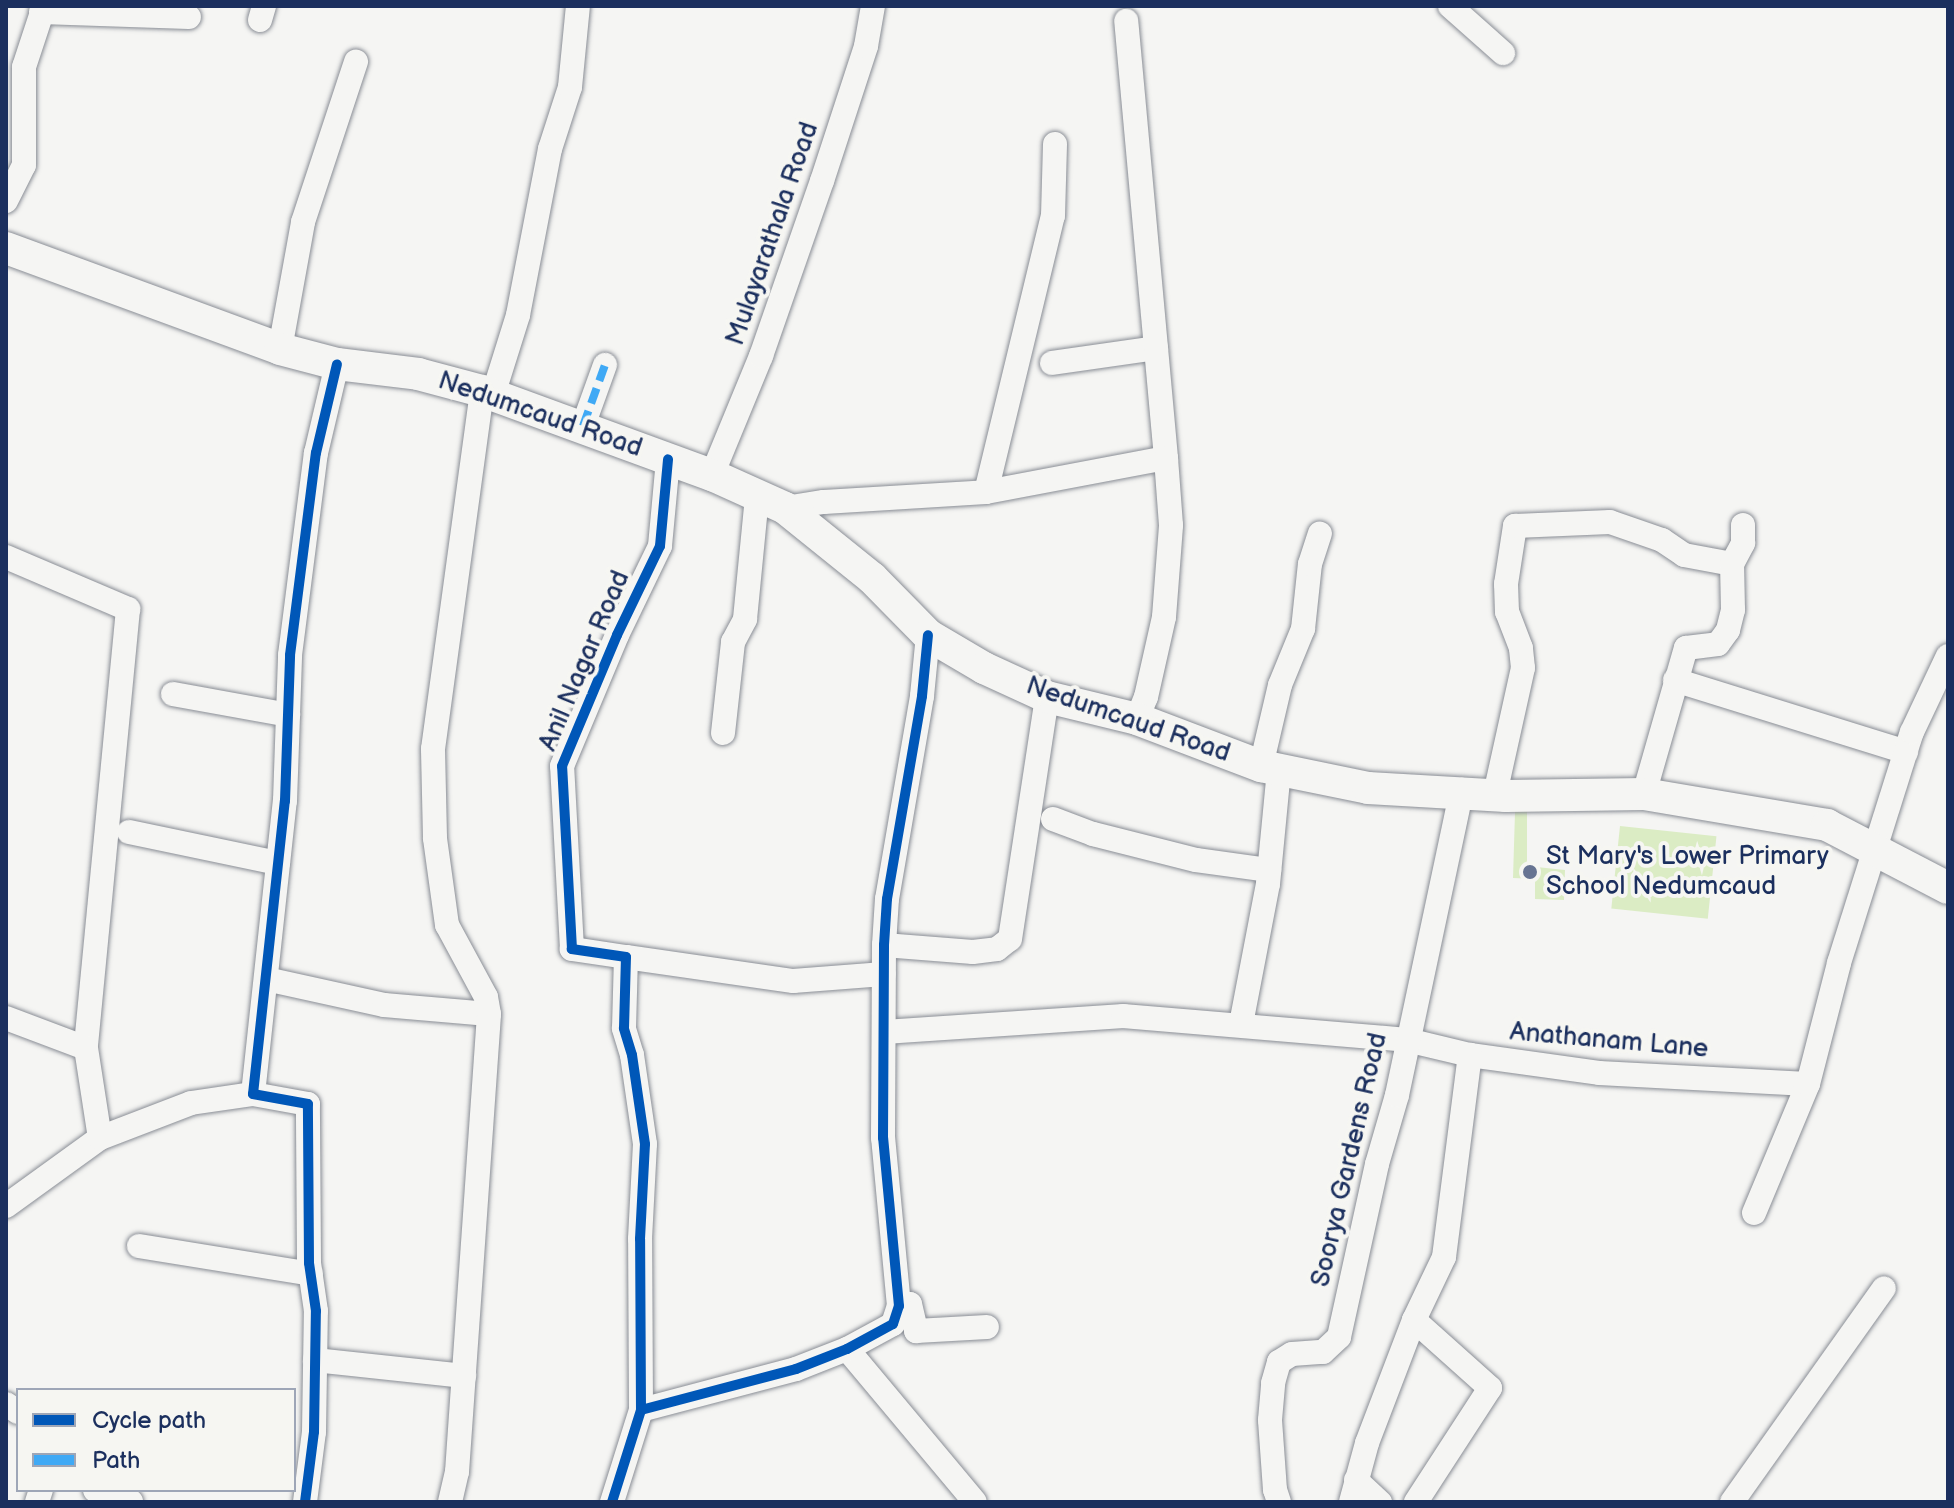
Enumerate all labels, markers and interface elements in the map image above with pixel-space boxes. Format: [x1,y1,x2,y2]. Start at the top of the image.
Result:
street label: Mulayarathala Road [720,118,826,350]
street label: Nedumcaud Road [434,365,646,465]
street label: Anil Nagar Road [533,566,637,756]
street label: Nedumcaud Road [1022,670,1234,770]
place label: St Mary's Lower Primary School Nedumcaud [1546,841,1829,902]
marker: St Mary's Lower Primary School Nedumcaud [1521,863,1539,881]
street label: Anathanam Lane [1508,1017,1710,1065]
street label: Soorya Gardens Road [1306,1030,1394,1290]
legend [16,1388,296,1492]
text: Cycle path [92,1406,206,1435]
text: Path [92,1446,140,1475]

